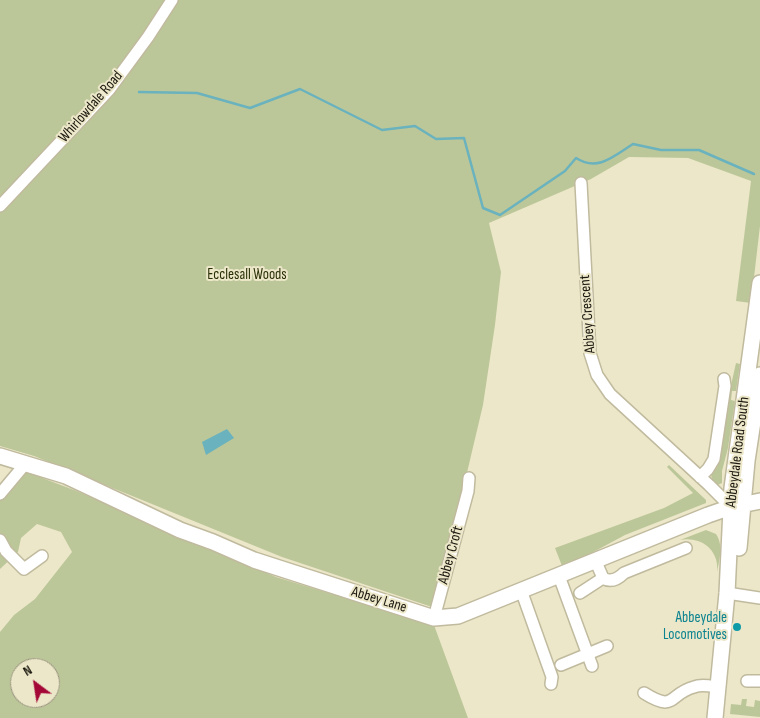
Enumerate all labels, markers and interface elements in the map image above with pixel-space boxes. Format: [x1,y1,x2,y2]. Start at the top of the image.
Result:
street label: Whirlowdale Road [55,68,127,146]
park label: Ecclesall Woods [207,266,287,284]
street label: Abbey Crescent [576,274,600,354]
street label: Abbeydale Road South [722,396,754,508]
street label: Abbey Croft [435,524,467,586]
street label: Abbey Lane [349,583,409,617]
place label: Abbeydale Locomotives [663,609,727,644]
marker: Abbeydale Locomotives [731,621,743,633]
north arrow [10,658,60,708]
text: N [20,661,35,680]

